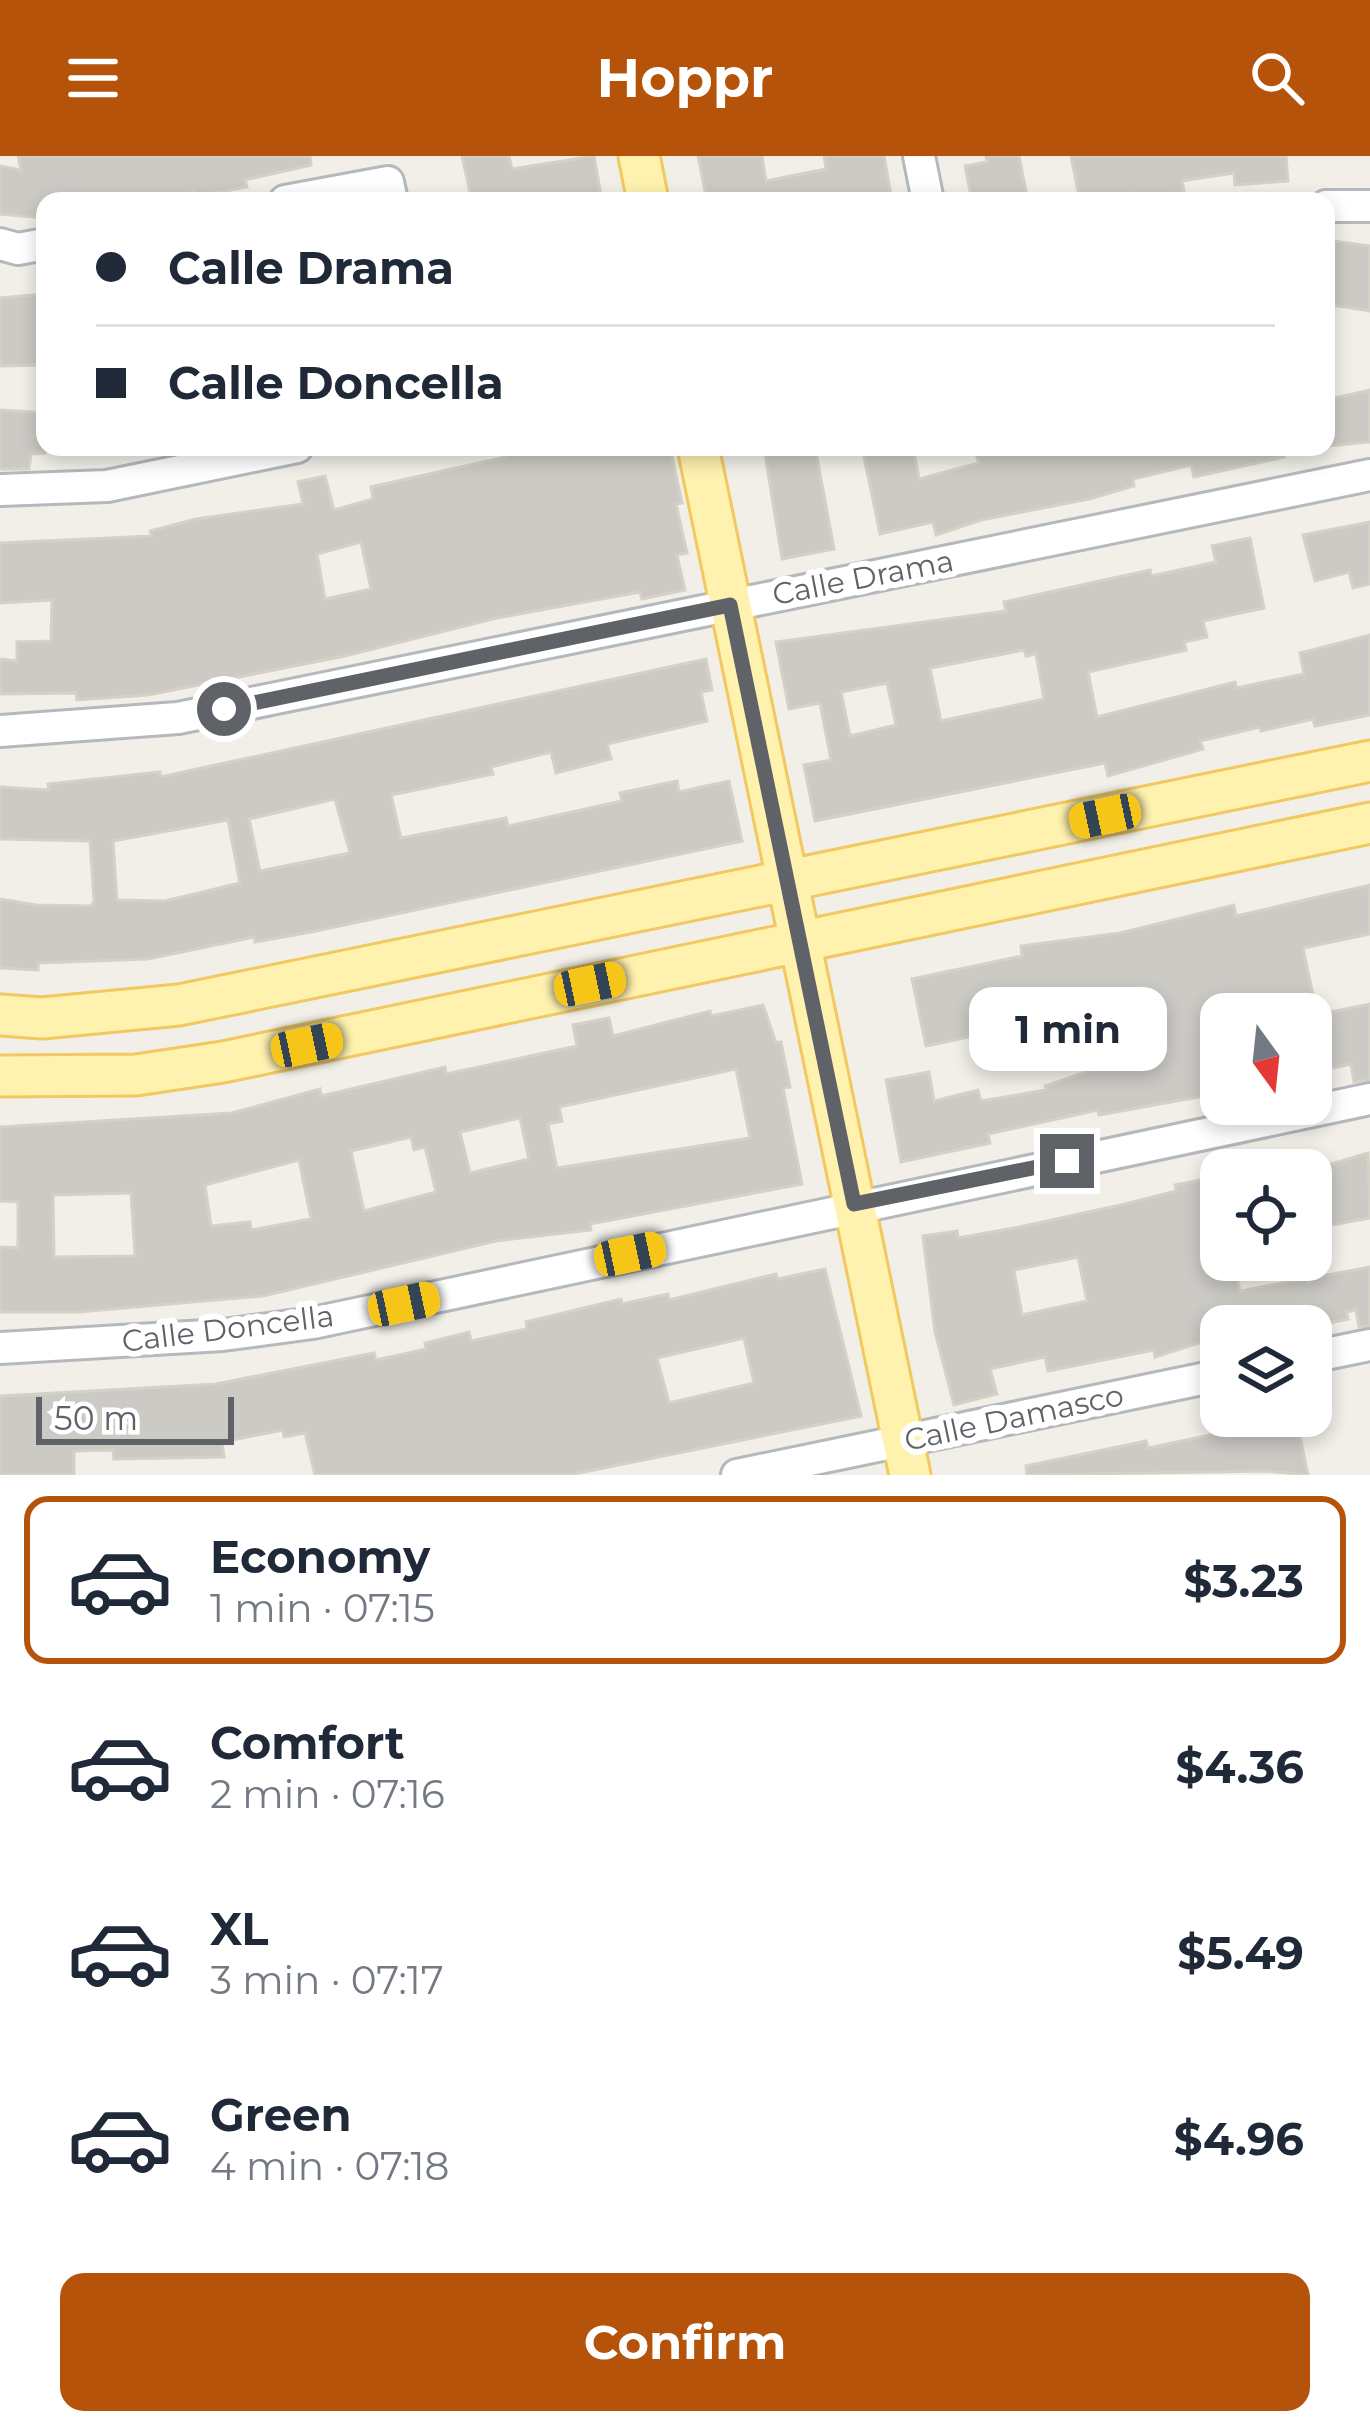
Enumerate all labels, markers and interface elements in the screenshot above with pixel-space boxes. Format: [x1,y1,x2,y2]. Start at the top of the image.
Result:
icon: menu [60,45,126,111]
text: Hoppr [597,45,773,111]
icon: search [1244,45,1310,111]
text: Calle Drama [168,240,454,295]
text: Calle Doncella [168,355,504,410]
street label: Calle Drama [769,542,957,613]
route start [197,682,251,736]
car [1066,791,1144,841]
car [551,959,629,1009]
callout: 1 min [968,987,1166,1071]
north arrow [1200,993,1332,1125]
map controls [1200,993,1332,1437]
text: 1 min [1015,1005,1121,1053]
car [268,1020,346,1070]
route end [1040,1134,1094,1188]
button: locate [1200,1149,1332,1281]
car [591,1229,669,1279]
car [365,1279,443,1329]
street label: Calle Doncella [120,1297,336,1360]
button: layers [1200,1305,1332,1437]
street label: Calle Damasco [901,1376,1127,1459]
scale bar [36,1391,234,1444]
text: 50 m [54,1398,138,1438]
icon: car [66,1526,174,1634]
text: Economy [210,1529,430,1584]
text: $3.23 [1183,1553,1304,1608]
text: 1 min · 07:15 [210,1584,435,1632]
icon: car [66,1712,174,1820]
text: Comfort [210,1715,405,1770]
text: $4.36 [1175,1739,1304,1794]
text: 2 min · 07:16 [210,1770,445,1818]
icon: car [66,1898,174,2006]
text: XL [210,1901,268,1956]
text: $5.49 [1177,1925,1304,1980]
text: 3 min · 07:17 [210,1956,444,2004]
icon: car [66,2084,174,2192]
text: Green [210,2087,352,2142]
text: $4.96 [1174,2111,1304,2166]
text: 4 min · 07:18 [210,2142,449,2190]
button: Confirm [60,2273,1310,2411]

